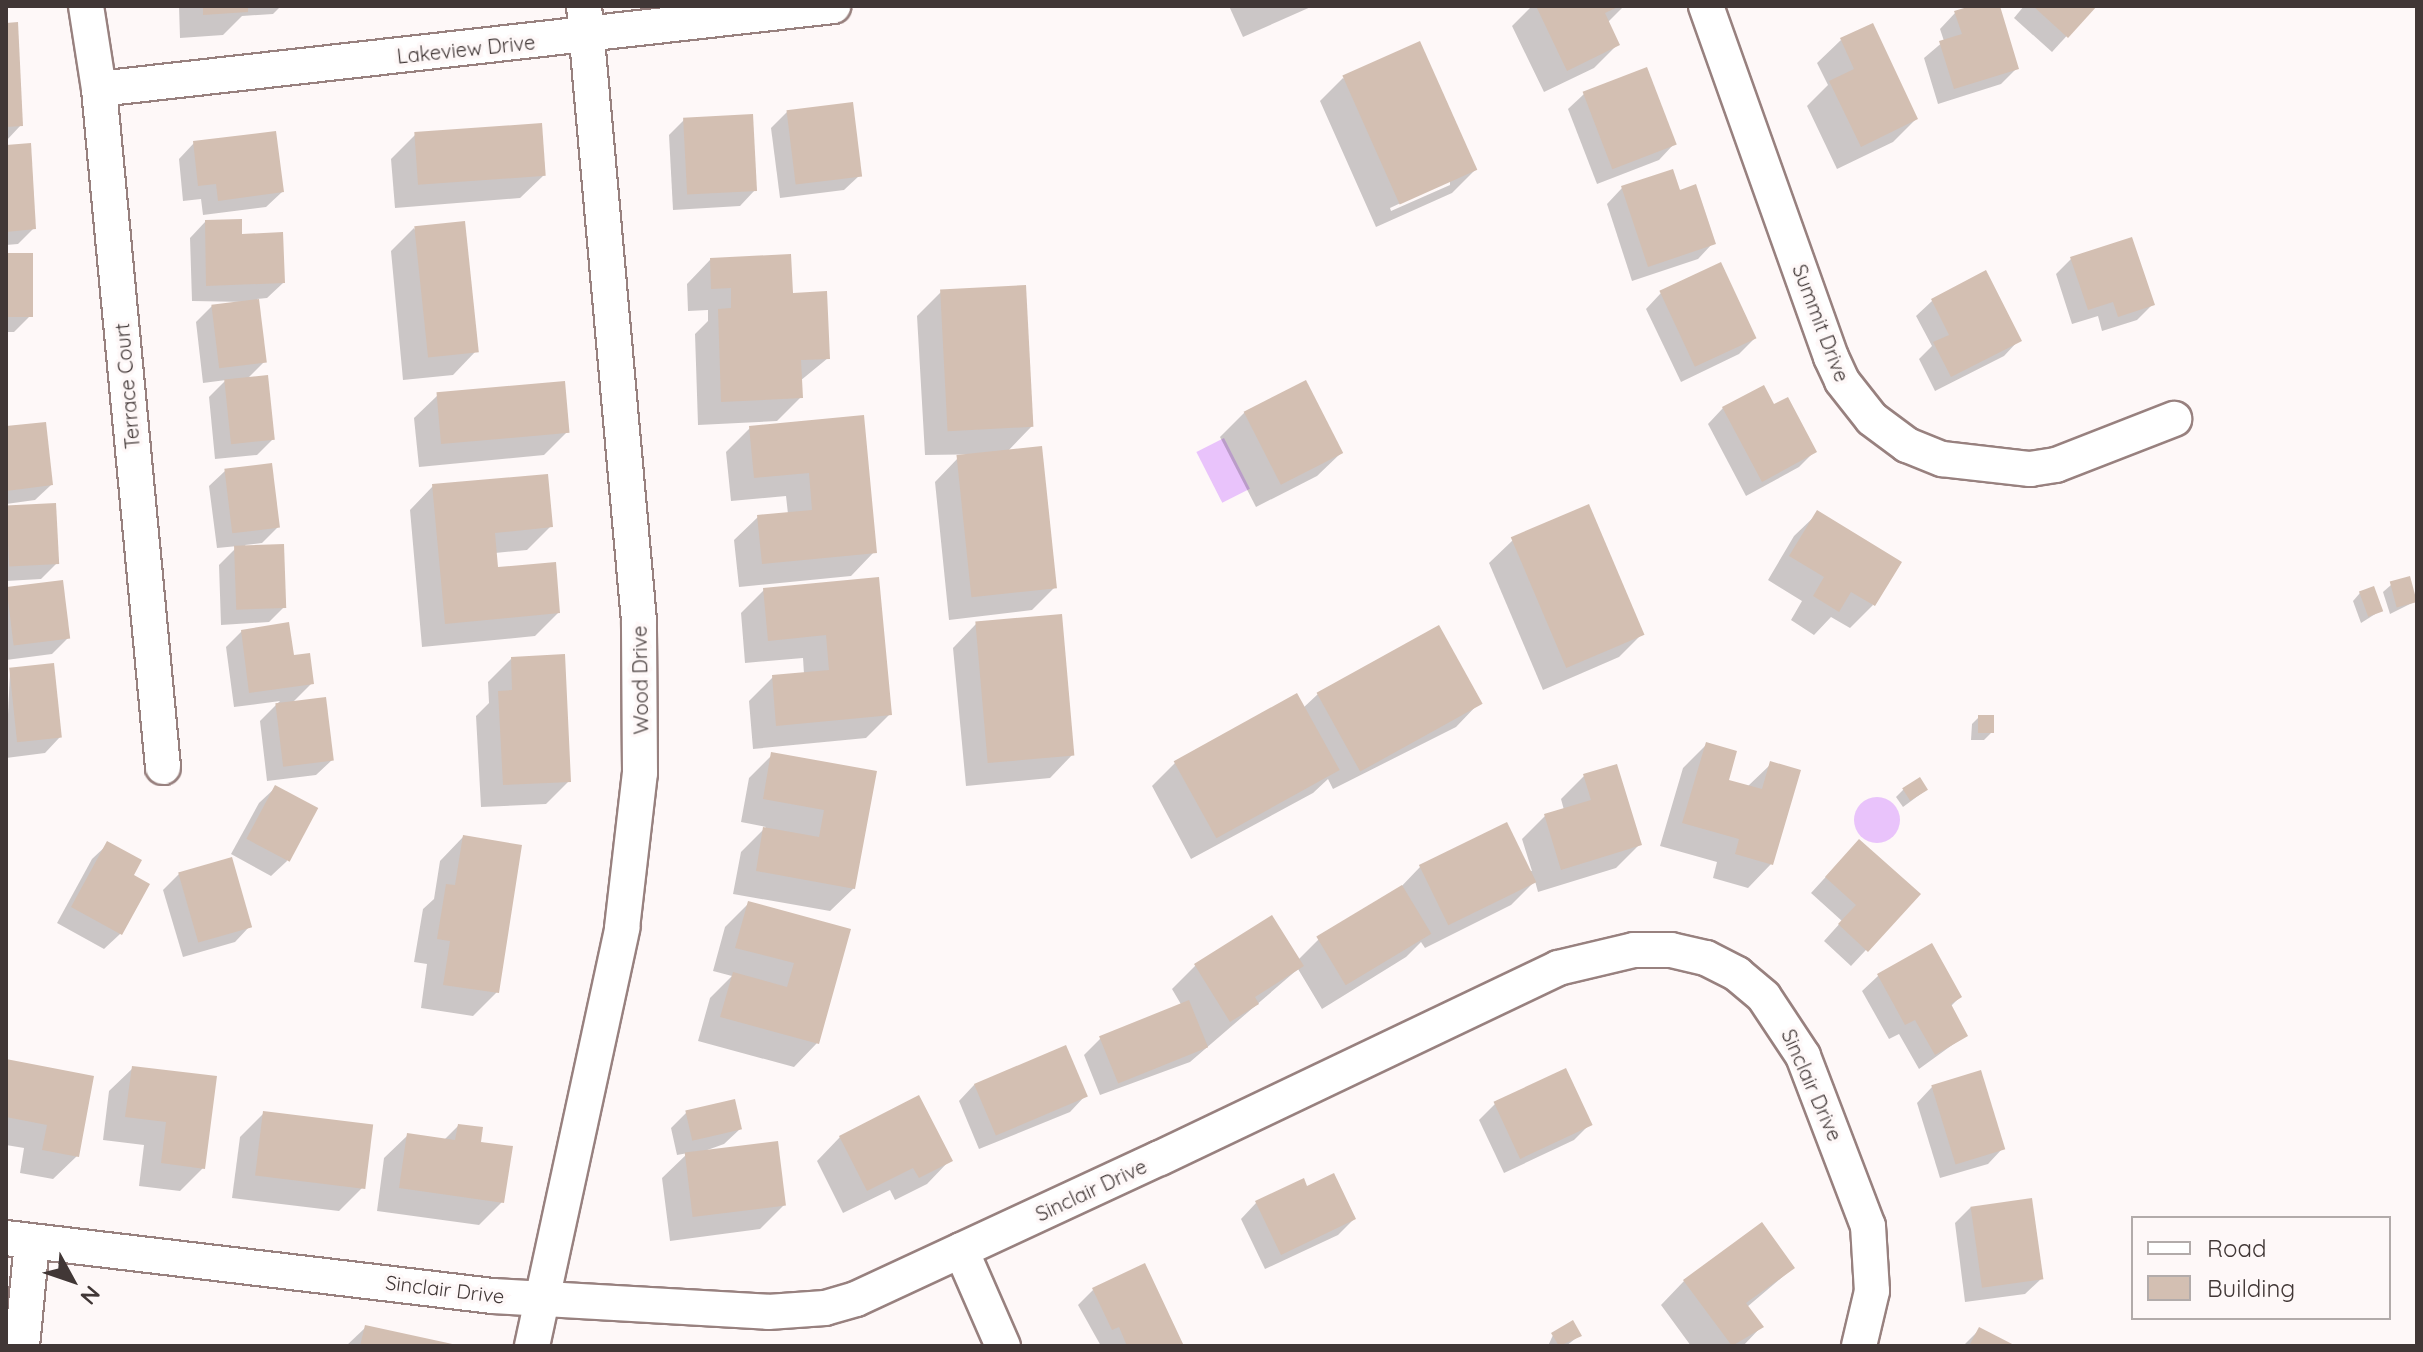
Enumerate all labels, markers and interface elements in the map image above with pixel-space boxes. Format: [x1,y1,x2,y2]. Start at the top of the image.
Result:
street label: Lakeview Drive [396,30,536,68]
street label: Summit Drive [1788,261,1854,385]
street label: Terrace Court [110,322,144,450]
street label: Wood Drive [627,625,653,735]
street label: Sinclair Drive [1777,1025,1847,1145]
street label: Sinclair Drive [1032,1154,1150,1226]
legend [2131,1216,2391,1320]
text: Road [2207,1233,2267,1263]
north arrow [32,1240,112,1320]
street label: Sinclair Drive [384,1270,506,1308]
text: Building [2207,1273,2295,1303]
text: N [74,1280,106,1311]

